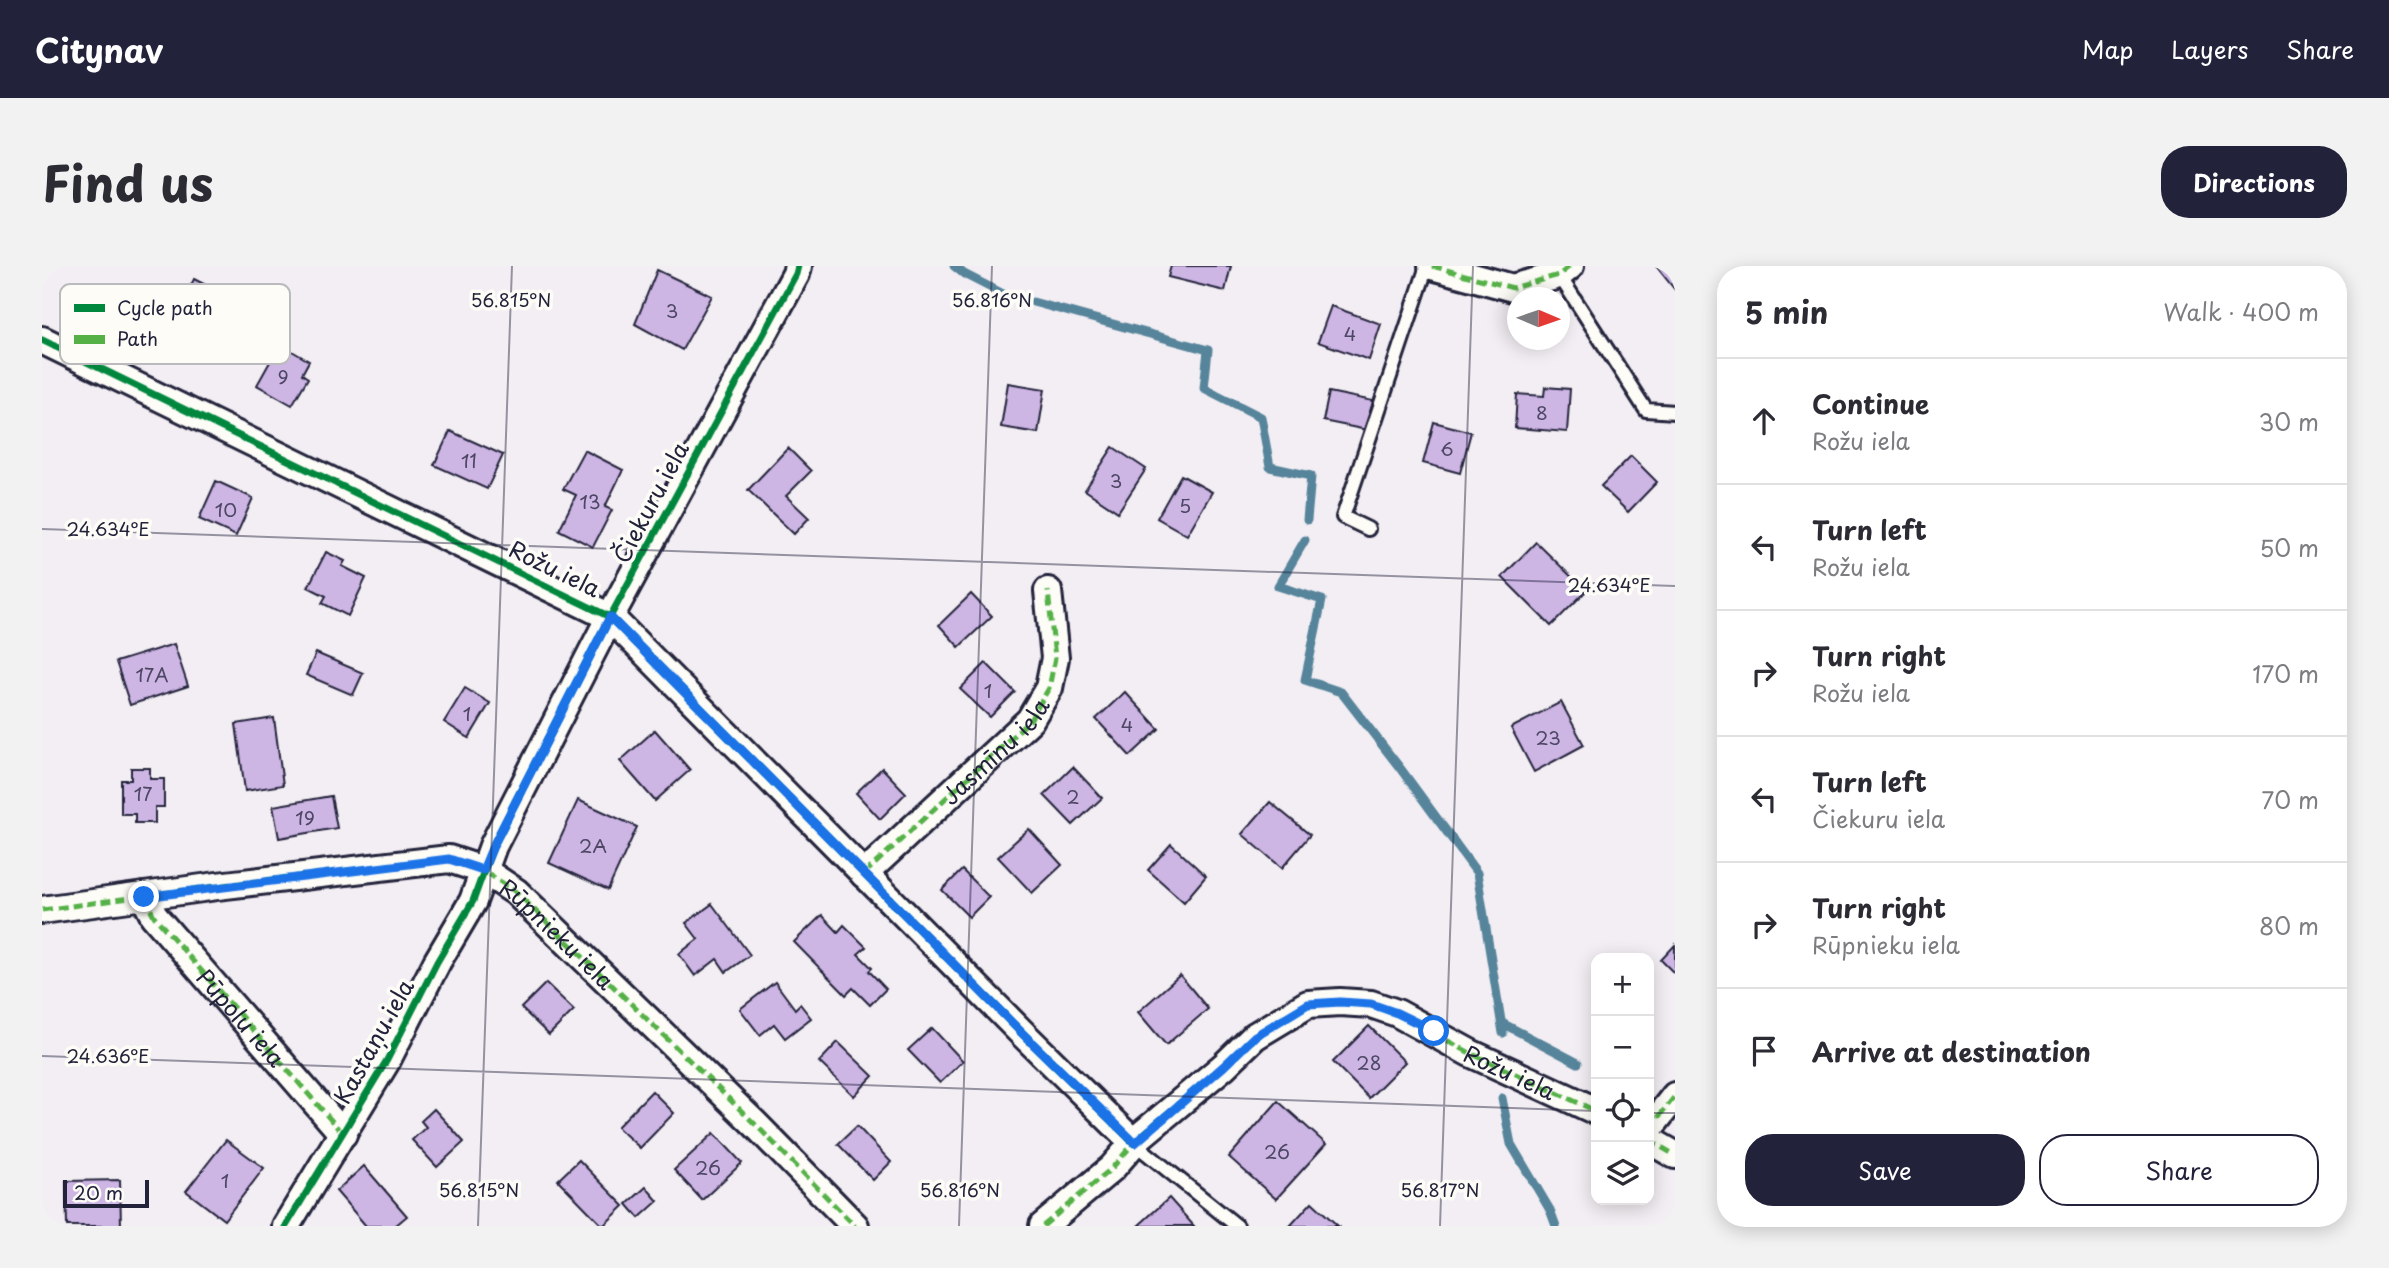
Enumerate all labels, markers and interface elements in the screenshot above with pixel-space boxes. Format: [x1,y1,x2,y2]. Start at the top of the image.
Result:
text: Citynav [35,24,163,74]
text: Map [2082,31,2133,67]
text: Layers [2171,31,2248,67]
text: Share [2286,31,2354,67]
text: Find us [42,145,213,219]
button: Directions [2161,146,2347,218]
legend [60,284,290,364]
text: 56.815°N [471,286,551,313]
text: 56.816°N [952,286,1032,313]
north arrow [1507,287,1570,350]
text: 5 min [1745,289,1828,334]
text: Cycle path [117,293,213,321]
text: Walk · 400 m [2164,294,2319,329]
house number: 3 [666,296,678,324]
house number: 4 [1344,319,1356,347]
text: Path [117,324,158,352]
house number: 9 [277,362,289,390]
text: Continue [1812,384,1929,423]
house number: 8 [1536,398,1548,426]
icon: ahead [1745,402,1783,440]
text: 30 m [2258,404,2319,439]
text: Rožu iela [1812,423,1910,458]
street label: Čiekuru iela [603,434,697,569]
house number: 6 [1440,434,1454,462]
house number: 11 [461,446,477,474]
house number: 3 [1110,466,1122,494]
house number: 13 [579,487,601,515]
house number: 5 [1179,491,1191,519]
house number: 10 [215,495,237,523]
text: Turn left [1812,510,1927,549]
text: 24.634°E [66,515,150,542]
icon: left [1745,528,1783,566]
text: 50 m [2259,530,2319,565]
street label: Rožu iela [503,531,607,605]
text: Rožu iela [1812,549,1910,584]
text: 24.634°E [1567,571,1651,598]
text: Turn right [1812,636,1946,675]
icon: right [1745,654,1783,692]
text: 170 m [2252,656,2319,691]
house number: 17A [135,660,169,688]
text: Rožu iela [1812,675,1910,710]
house number: 1 [984,676,992,704]
street label: Jasmīnu iela [933,690,1057,812]
house number: 1 [463,699,471,727]
house number: 4 [1121,710,1133,738]
house number: 23 [1535,723,1561,751]
text: Turn left [1812,762,1927,801]
house number: 17 [134,779,152,807]
icon: left [1745,780,1783,818]
house number: 2 [1066,782,1080,810]
text: 70 m [2261,782,2319,817]
text: Čiekuru iela [1812,801,1945,836]
house number: 19 [295,803,315,831]
house number: 2A [579,831,607,859]
street label: Rūpnieku iela [493,869,624,997]
route end [128,881,159,912]
text: Turn right [1812,888,1946,927]
icon: right [1745,906,1783,944]
text: 80 m [2259,908,2319,943]
text: Rūpnieku iela [1812,927,1960,962]
map controls [1591,953,1654,1205]
button: + [1591,953,1654,1016]
street label: Pūpolu iela [189,960,295,1074]
street label: Kastaņu iela [324,971,422,1110]
route start [1418,1015,1449,1046]
button: − [1591,1016,1654,1079]
icon: arrive [1745,1032,1783,1070]
text: Arrive at destination [1812,1032,2091,1071]
street label: Rožu iela [1458,1035,1562,1108]
text: 24.636°E [67,1042,149,1069]
house number: 28 [1356,1048,1382,1076]
button: locate [1591,1079,1654,1142]
button: Save [1745,1134,2025,1206]
button: Share [2039,1134,2319,1206]
house number: 26 [1264,1137,1290,1165]
button: layers [1591,1142,1654,1205]
house number: 26 [695,1153,721,1181]
house number: 1 [221,1166,229,1194]
text: 56.815°N [439,1176,519,1203]
text: 56.816°N [920,1176,1000,1203]
text: 56.817°N [1401,1176,1479,1203]
scale bar [63,1177,149,1209]
text: 20 m [74,1178,123,1206]

